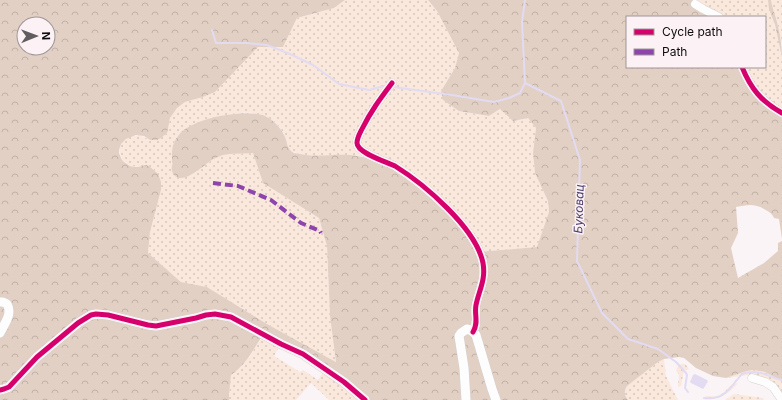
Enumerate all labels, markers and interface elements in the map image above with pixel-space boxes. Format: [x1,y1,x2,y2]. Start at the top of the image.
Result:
north arrow [16,16,56,56]
legend [626,16,766,68]
text: Cycle path [662,24,723,39]
text: N [39,32,53,40]
text: Path [662,44,687,59]
water label: Буковац [570,184,587,234]

